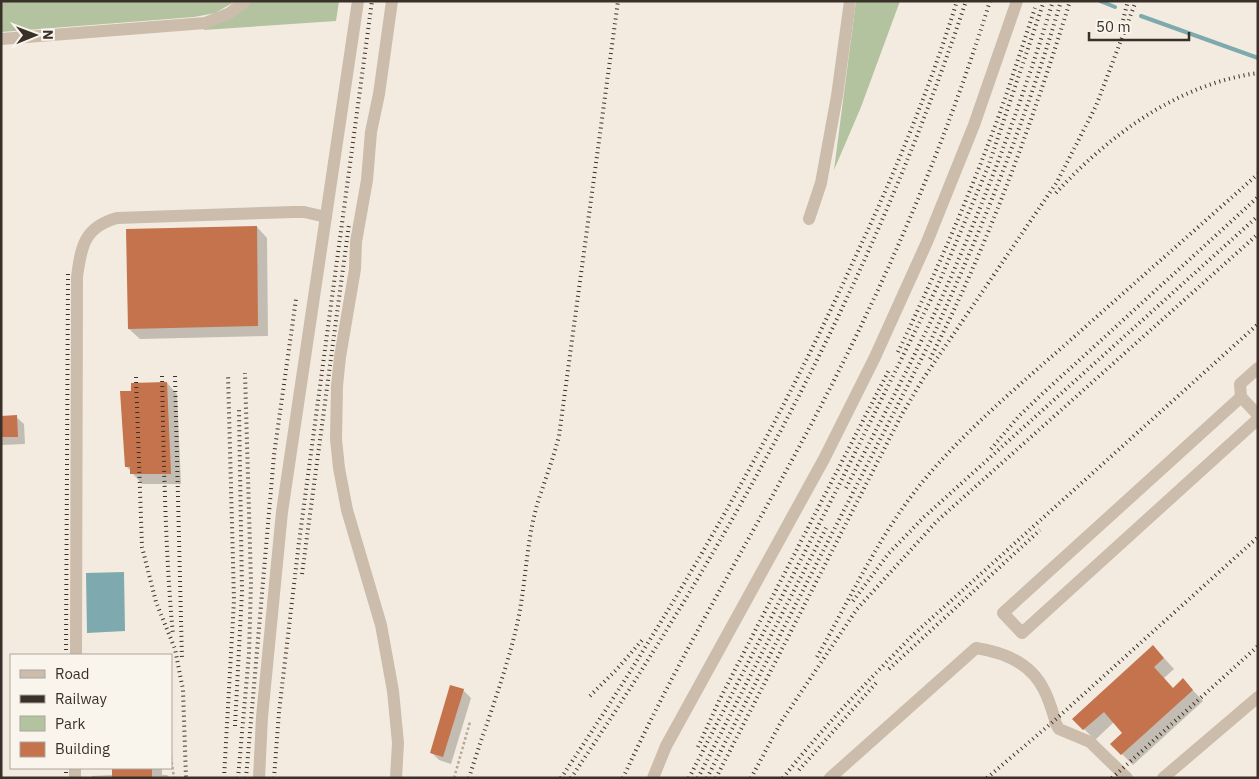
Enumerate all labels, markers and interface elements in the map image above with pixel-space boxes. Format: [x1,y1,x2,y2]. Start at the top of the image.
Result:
north arrow [10,10,60,60]
scale bar [1089,10,1189,42]
text: 50 m [1096,17,1131,36]
text: N [39,30,57,40]
legend [10,654,172,769]
text: Road [55,664,90,683]
text: Railway [55,689,108,708]
text: Park [55,714,85,733]
text: Building [55,739,110,758]

